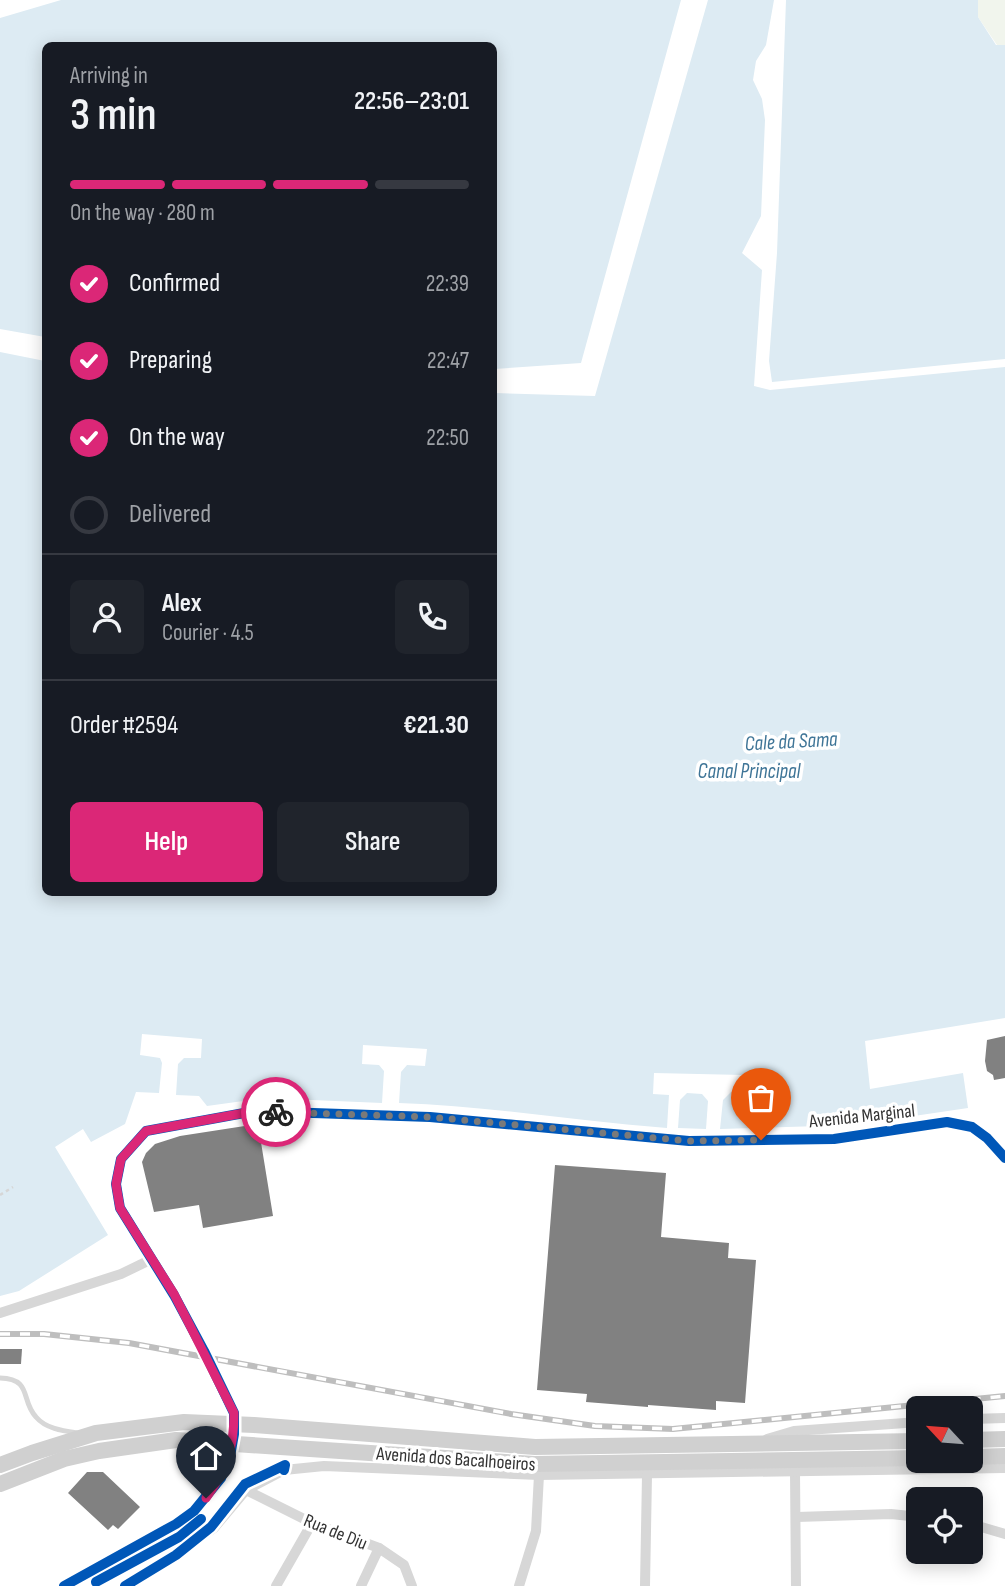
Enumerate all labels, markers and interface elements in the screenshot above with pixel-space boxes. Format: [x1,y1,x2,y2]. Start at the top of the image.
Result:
text: Arriving in [70,62,148,90]
text: 22:56–23:01 [354,86,469,117]
text: 3 min [70,88,157,143]
text: On the way · 280 m [70,199,215,227]
icon: check [70,265,108,303]
text: Confirmed [129,268,220,299]
text: 22:39 [426,270,469,298]
icon: check [70,342,108,380]
text: Preparing [129,345,212,376]
text: 22:47 [427,347,469,375]
icon: check [70,419,108,457]
text: On the way [129,422,225,453]
text: 22:50 [426,424,469,452]
text: Delivered [129,499,211,530]
button: person [70,580,144,654]
button: phone [395,580,469,654]
text: Alex [162,588,202,619]
text: Courier · 4.5 [162,619,254,647]
text: Order #2594 [70,710,178,741]
text: €21.30 [403,710,469,741]
water label: Cale da Sama [744,727,839,756]
water label: Canal Principal [698,759,802,784]
button: Help [70,802,263,882]
button: Share [277,802,469,882]
pin [731,1068,791,1140]
courier [241,1077,311,1147]
icon: bag [742,1079,780,1117]
icon: bike [257,1093,295,1131]
street label: Avenida Marginal [807,1099,916,1134]
north arrow [906,1396,984,1474]
map controls [906,1396,983,1564]
pin [176,1426,236,1498]
icon: home [187,1437,225,1475]
street label: Avenida dos Bacalhoeiros [375,1442,536,1477]
button: locate [906,1487,983,1564]
street label: Rua de Diu [300,1509,371,1556]

